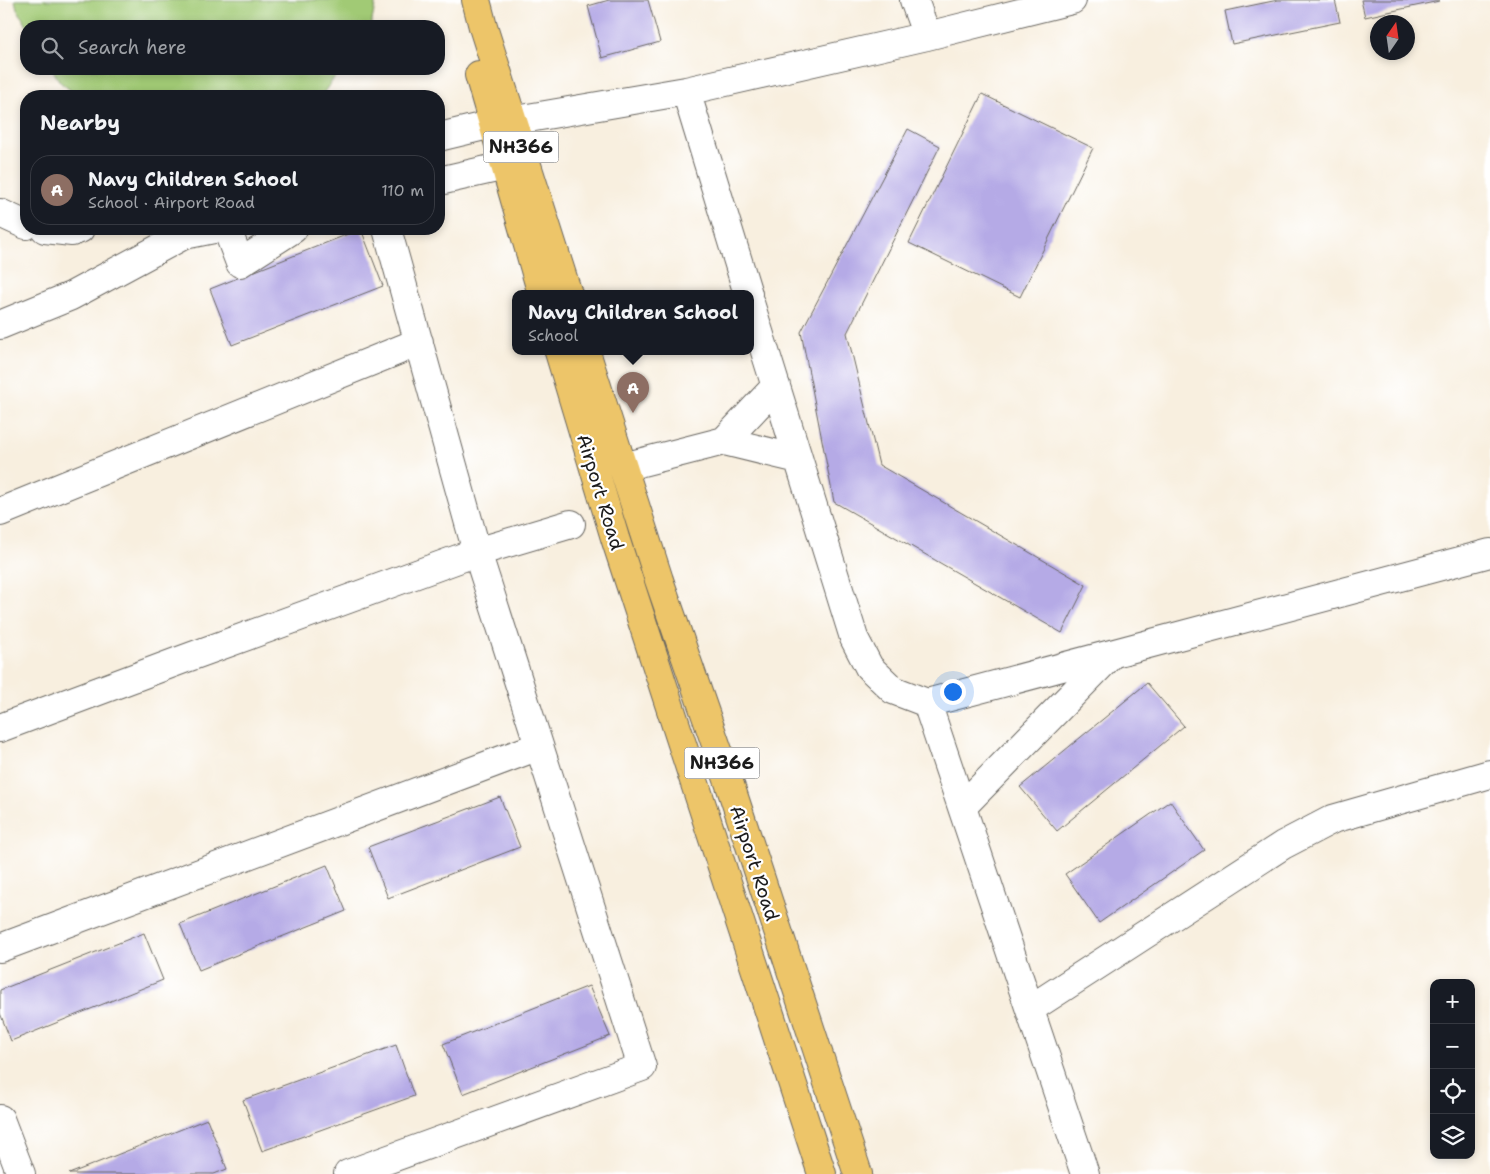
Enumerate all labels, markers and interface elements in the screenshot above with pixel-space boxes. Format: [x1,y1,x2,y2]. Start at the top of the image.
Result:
north arrow [1370,15,1415,60]
search box [20,20,445,75]
icon: search [38,34,66,62]
text: Search here [78,35,187,60]
text: Nearby [40,109,120,137]
road number: NH366 [484,132,558,162]
text: Navy Children School [88,167,298,192]
text: A [51,180,63,201]
text: 110 m [381,180,424,201]
text: School · Airport Road [88,192,255,213]
popup [512,290,754,355]
text: Navy Children School [528,300,738,325]
text: School [528,325,578,346]
pin: A [617,372,649,413]
street label: Airport Road [571,431,630,553]
your location [940,679,966,705]
road number: NH366 [684,748,760,778]
street label: Airport Road [724,802,785,924]
map controls [1430,979,1475,1159]
button: + [1430,979,1475,1024]
button: − [1430,1024,1475,1069]
button: locate [1430,1069,1475,1114]
button: layers [1430,1114,1475,1159]

